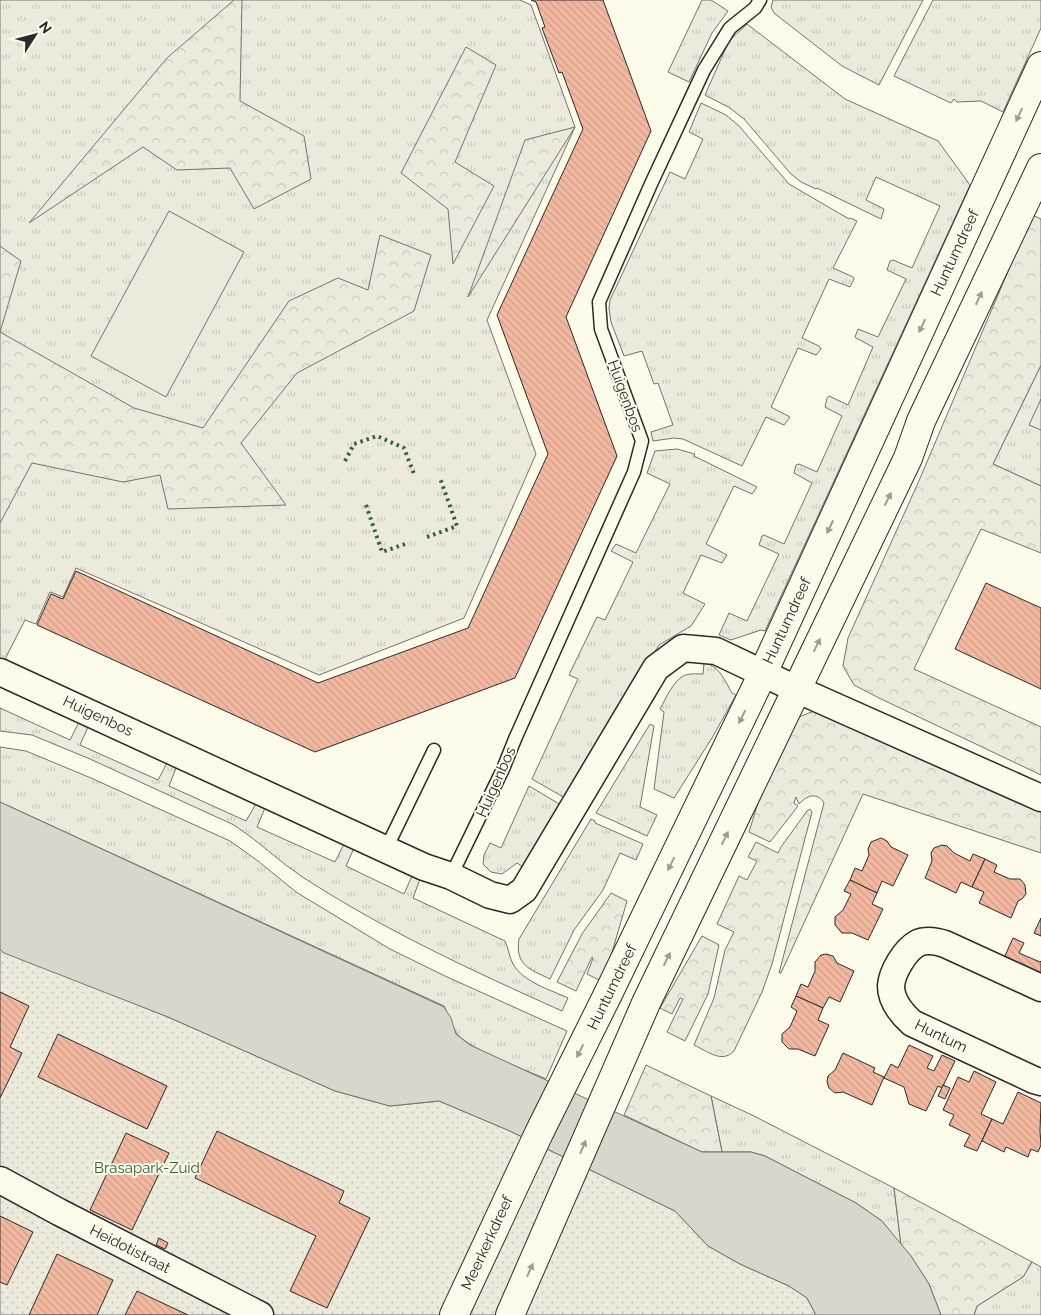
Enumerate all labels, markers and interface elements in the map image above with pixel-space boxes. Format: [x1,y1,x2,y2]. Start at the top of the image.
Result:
north arrow [10,10,60,60]
text: N [36,18,55,36]
one-way arrow [1014,108,1022,122]
street label: Huntumdreef [927,206,983,299]
one-way arrow [975,291,983,305]
one-way arrow [918,319,926,333]
street label: Huigenbos [604,357,646,435]
one-way arrow [884,492,892,506]
one-way arrow [826,520,834,534]
street label: Huntumdreef [759,574,815,667]
one-way arrow [814,638,822,652]
street label: Huigenbos [60,692,136,740]
one-way arrow [737,710,745,724]
street label: Huigenbos [472,744,520,820]
one-way arrow [721,831,729,845]
one-way arrow [667,856,675,871]
street label: Huntumdreef [583,940,641,1033]
one-way arrow [663,952,671,966]
street label: Huntum [912,1016,970,1056]
one-way arrow [576,1044,584,1059]
one-way arrow [580,1140,588,1154]
park label: Brasapark-Zuid [94,1159,200,1177]
street label: Meerkerkdreef [457,1192,517,1293]
street label: Heidotistraat [87,1221,173,1277]
one-way arrow [526,1263,534,1277]

